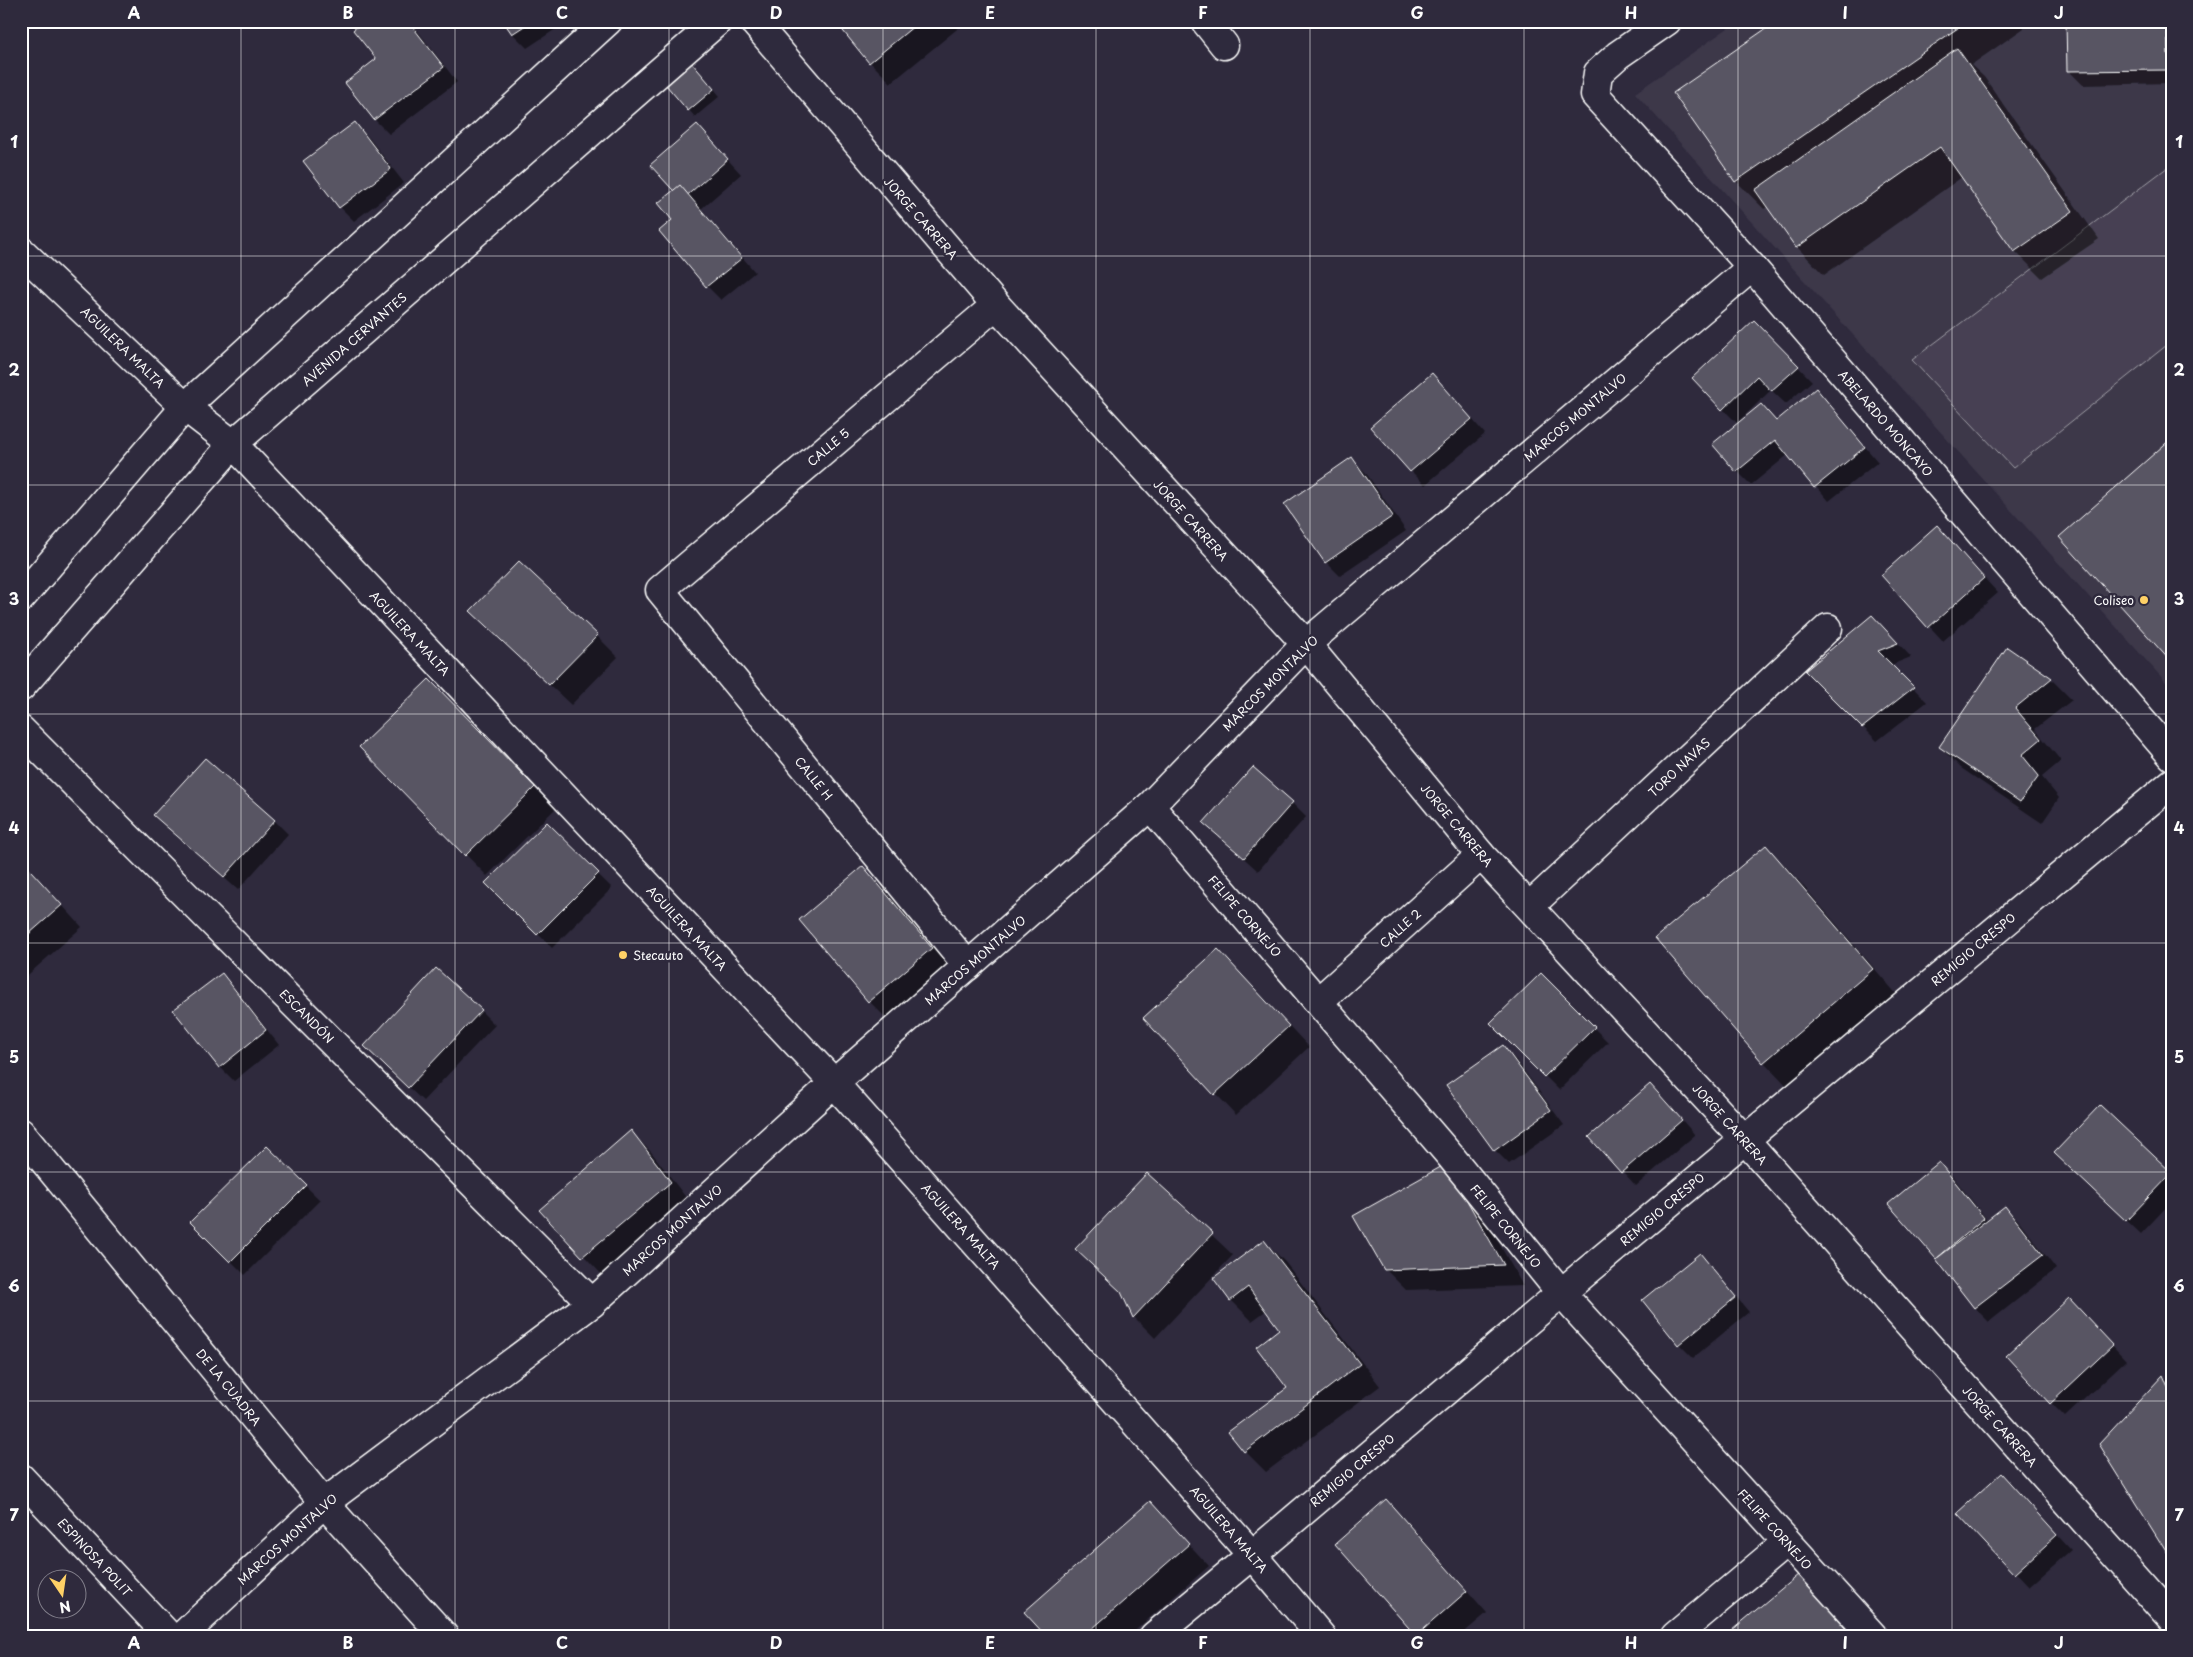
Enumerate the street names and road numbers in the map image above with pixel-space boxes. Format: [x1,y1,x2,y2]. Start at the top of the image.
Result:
street label: JORGE CARRERA [880,173,962,263]
street label: AVENIDA CERVANTES [297,288,411,390]
street label: AGUILERA MALTA [77,302,169,392]
street label: ABELARDO MONCAYO [1835,366,1938,480]
street label: MARCOS MONTALVO [1520,369,1630,465]
street label: CALLE 5 [803,424,853,470]
street label: JORGE CARRERA [1150,475,1232,565]
street label: AGUILERA MALTA [366,587,454,679]
street label: MARCOS MONTALVO [1218,631,1322,735]
street label: TORO NAVAS [1644,733,1714,801]
street label: CALLE H [791,752,837,804]
street label: JORGE CARRERA [1417,779,1497,871]
street label: FELIPE CORNEJO [1204,871,1286,961]
street label: AGUILERA MALTA [643,882,731,974]
street label: CALLE 2 [1375,904,1425,952]
street label: REMIGIO CRESPO [1927,908,2019,990]
street label: MARCOS MONTALVO [920,911,1030,1009]
street label: ESCANDÓN [276,985,338,1047]
street label: JORGE CARRERA [1689,1079,1771,1169]
street label: REMIGIO CRESPO [1616,1168,1708,1250]
street label: AGUILERA MALTA [917,1179,1005,1273]
street label: MARCOS MONTALVO [618,1180,726,1280]
street label: FELIPE CORNEJO [1466,1180,1546,1272]
street label: DE LA CUADRA [192,1345,266,1429]
street label: JORGE CARRERA [1959,1381,2041,1471]
street label: REMIGIO CRESPO [1306,1429,1398,1511]
street label: AGUILERA MALTA [1186,1481,1272,1577]
street label: FELIPE CORNEJO [1734,1485,1816,1574]
street label: MARCOS MONTALVO [233,1489,341,1589]
street label: ESPINOSA POLIT [54,1514,137,1601]

